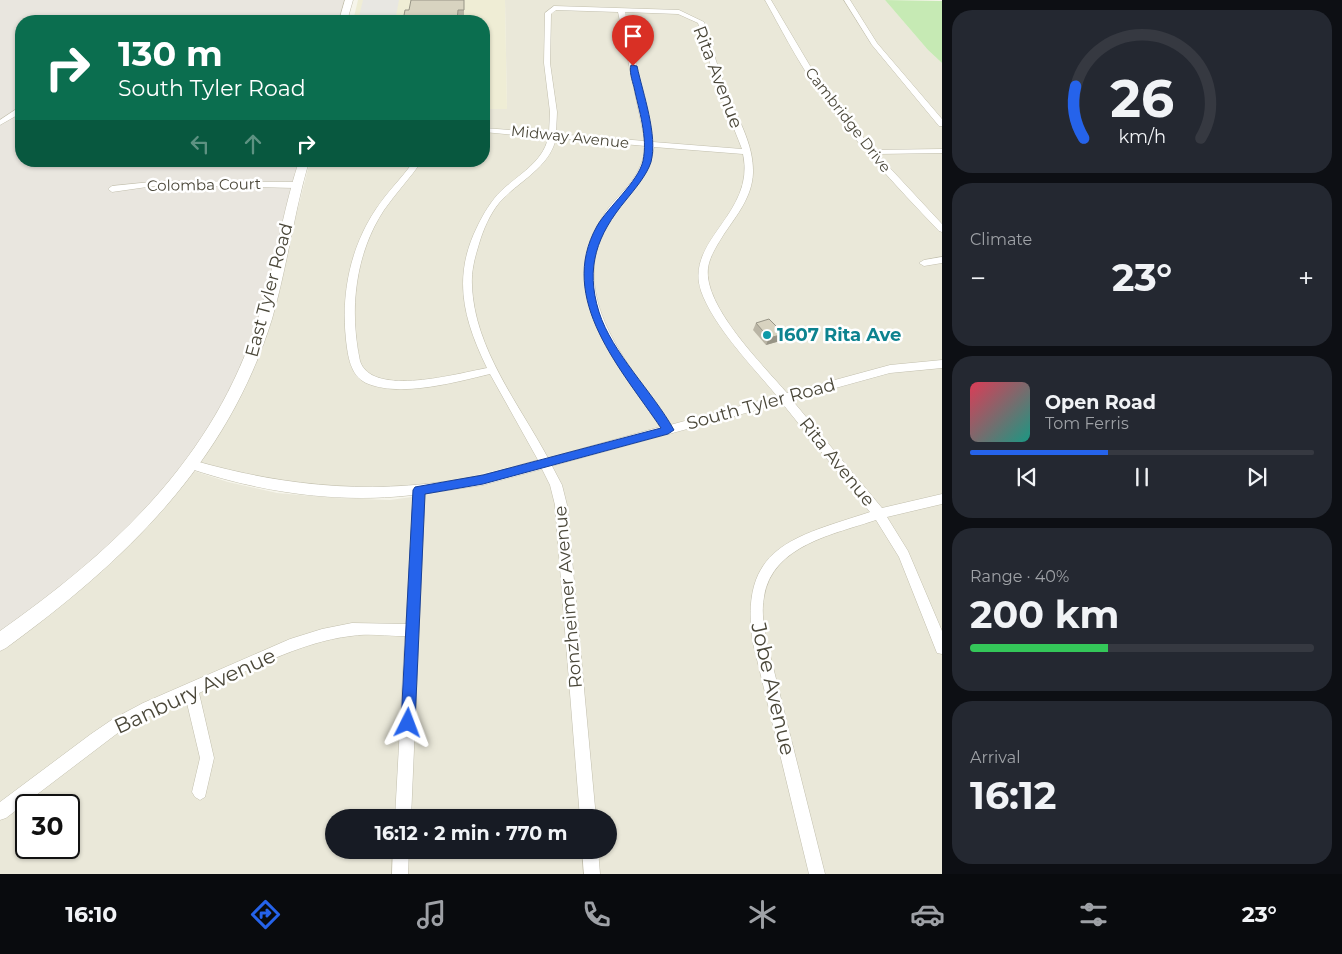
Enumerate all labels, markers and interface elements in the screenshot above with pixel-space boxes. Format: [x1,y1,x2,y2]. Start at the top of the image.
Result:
pin [612,15,654,66]
icon: arrive [619,22,647,50]
street label: Rita Avenue [688,23,748,131]
text: 130 m [118,32,223,75]
icon: right [35,35,100,100]
street label: Cambridge Drive [801,63,895,176]
text: 26 [1110,67,1174,130]
text: South Tyler Road [118,75,306,102]
street label: Midway Avenue [510,121,630,152]
text: km/h [1118,126,1166,147]
icon: left [186,130,214,158]
icon: ahead [239,130,267,158]
icon: right [292,130,320,158]
street label: Colomba Court [147,174,261,195]
street label: East Tyler Road [240,220,298,360]
text: Climate [970,230,1032,249]
text: 23° [1112,254,1172,301]
text: − [970,261,986,295]
text: + [1298,261,1314,295]
place label: 1607 Rita Ave [777,324,901,346]
marker: 1607 Rita Ave [761,329,773,341]
street label: South Tyler Road [684,374,838,434]
text: Open Road [1045,391,1156,414]
street label: Rita Avenue [794,413,880,511]
text: Tom Ferris [1045,414,1129,433]
icon: previous [1013,463,1041,491]
icon: pause [1128,463,1156,491]
icon: next [1243,463,1271,491]
street label: Ronzheimer Avenue [549,505,587,689]
text: Range · 40% [970,567,1069,586]
text: 200 km [970,591,1119,638]
street label: Jobe Avenue [746,619,801,758]
street label: Banbury Avenue [110,642,279,739]
position arrow [381,696,433,748]
text: Arrival [970,748,1020,767]
text: 16:12 [970,772,1056,819]
speed limit sign: 30 [15,794,80,859]
text: 16:12 · 2 min · 770 m [375,822,567,845]
icon: directions [248,897,283,932]
icon: music [414,897,449,932]
icon: phone [579,897,614,932]
icon: climate [745,897,780,932]
icon: car [910,897,945,932]
icon: filters [1076,897,1111,932]
text: 16:10 [65,901,117,928]
text: 23° [1242,901,1277,928]

